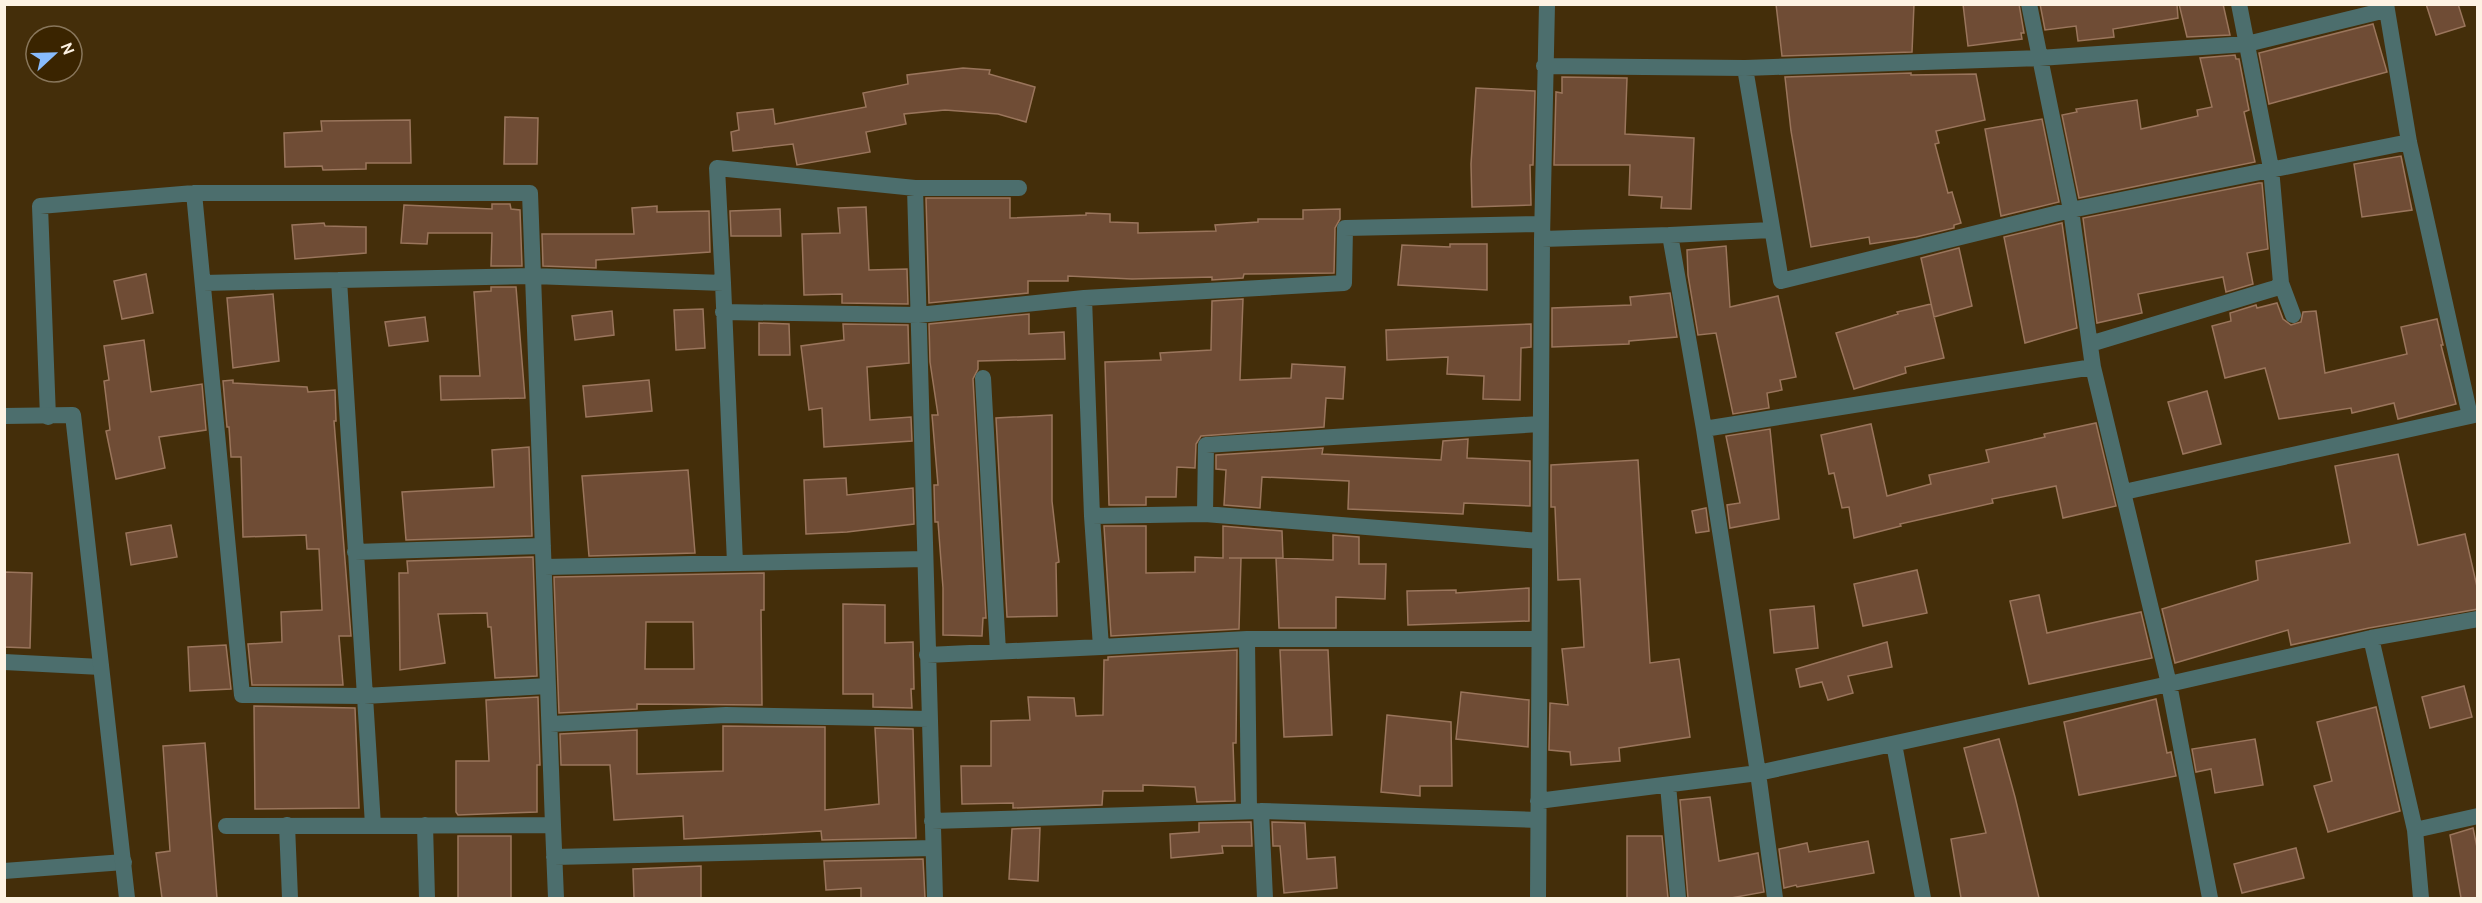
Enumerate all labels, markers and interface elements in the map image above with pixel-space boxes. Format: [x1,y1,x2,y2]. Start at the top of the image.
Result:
north arrow [24,24,84,84]
text: N [57,40,78,57]

